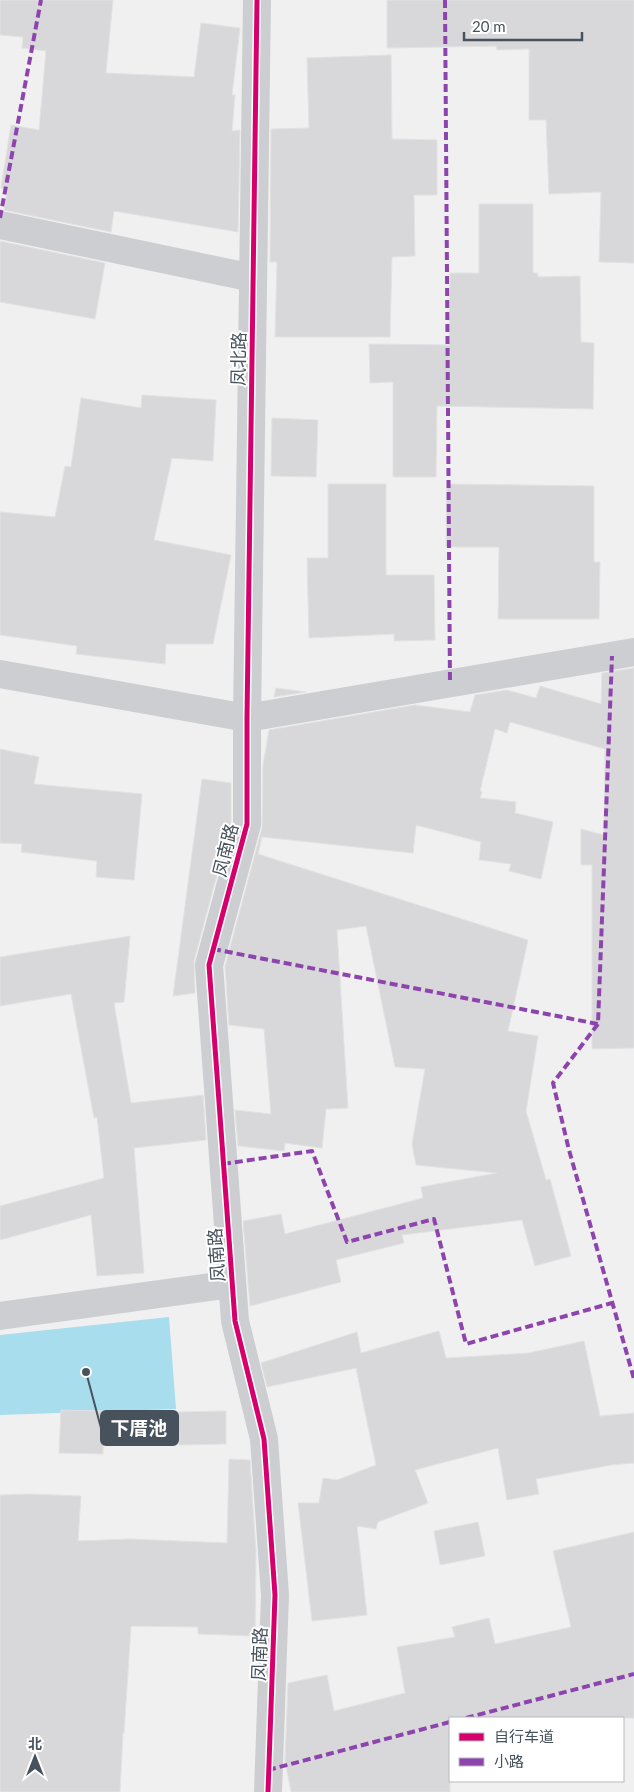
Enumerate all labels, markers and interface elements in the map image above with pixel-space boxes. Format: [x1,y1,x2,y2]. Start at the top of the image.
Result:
scale bar [464,10,582,42]
text: 20 m [472,17,506,35]
street label: 凤北路 [227,332,249,386]
street label: 凤南路 [208,821,242,879]
street label: 凤南路 [203,1227,229,1283]
callout: 下厝池 [101,1411,178,1445]
text: 下厝池 [110,1416,168,1439]
street label: 凤南路 [247,1627,271,1681]
legend [449,1717,624,1782]
text: 自行车道 [494,1727,554,1745]
north arrow [10,1732,60,1782]
text: 北 [28,1735,42,1752]
text: 小路 [494,1752,524,1770]

